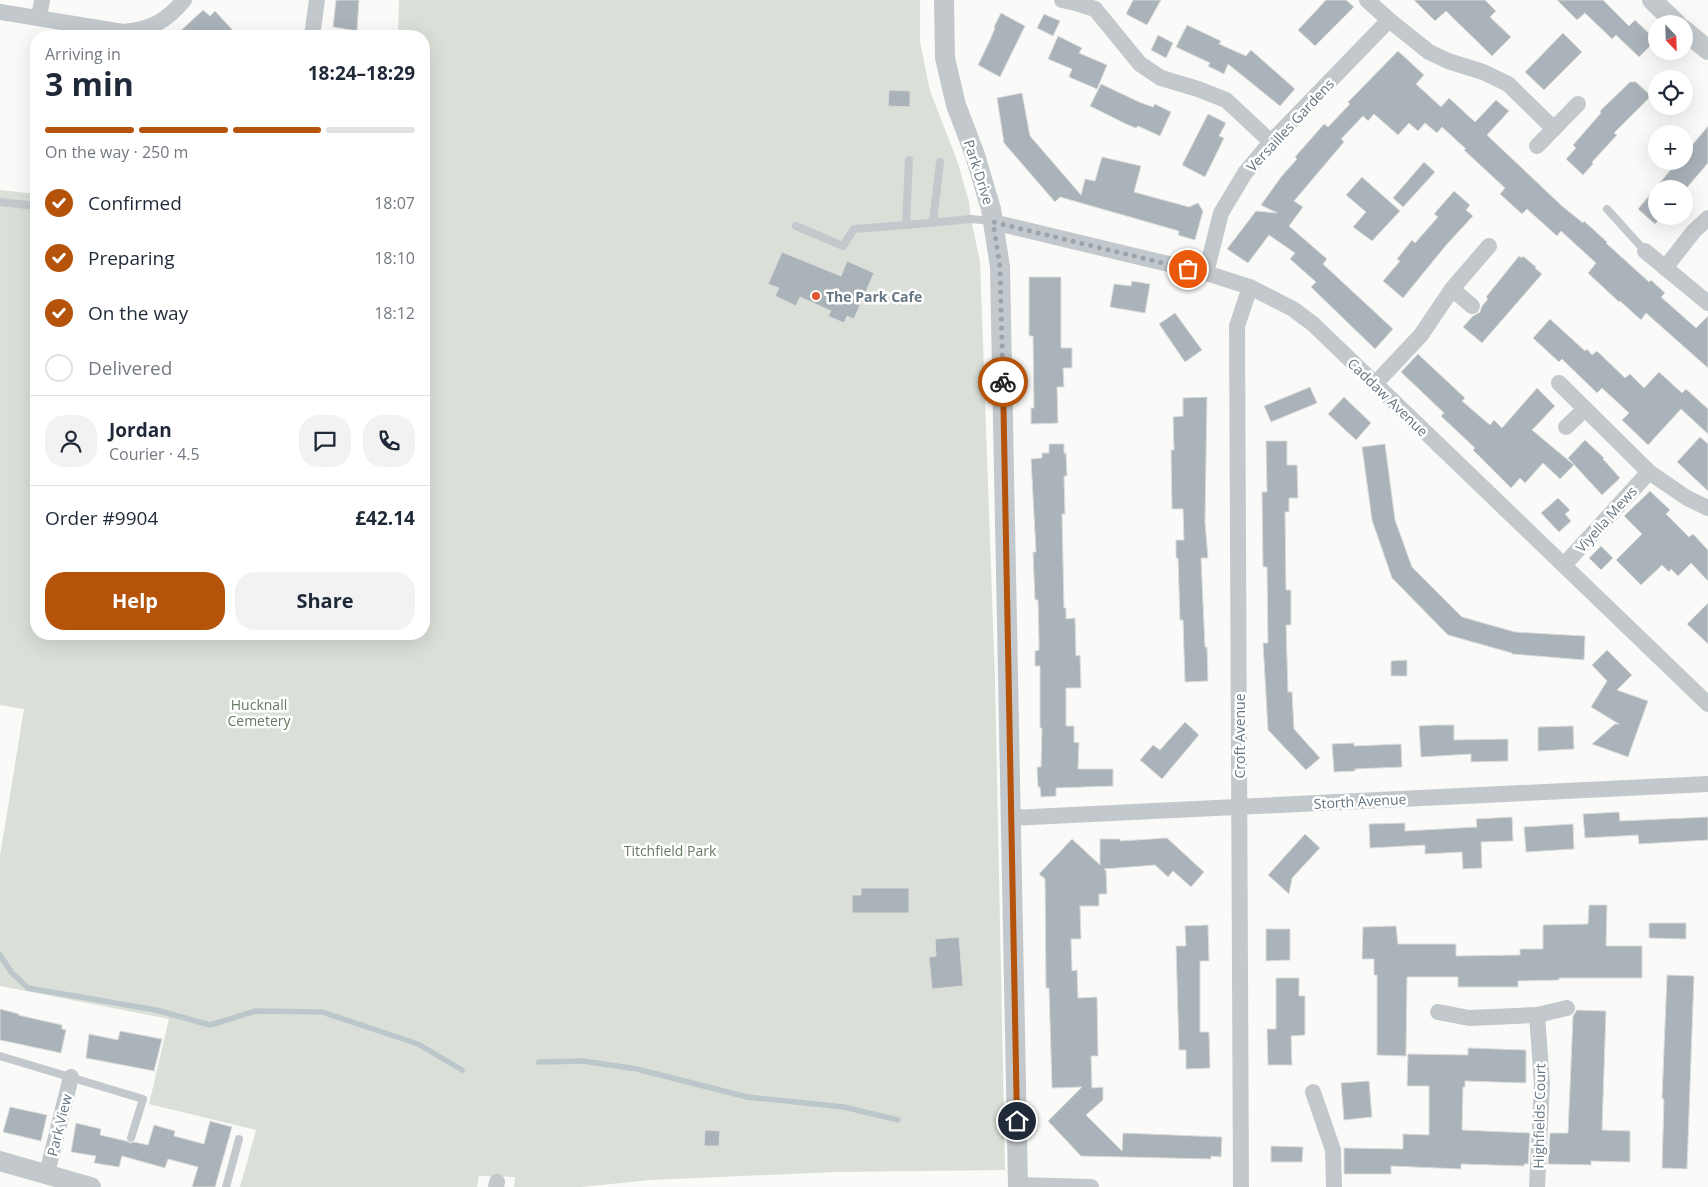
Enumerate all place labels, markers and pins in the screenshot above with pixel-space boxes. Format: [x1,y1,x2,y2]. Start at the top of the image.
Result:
pin [1167,248,1209,290]
place label: The Park Cafe [826,287,922,306]
marker: The Park Cafe [810,290,822,302]
pin [996,1100,1038,1142]

